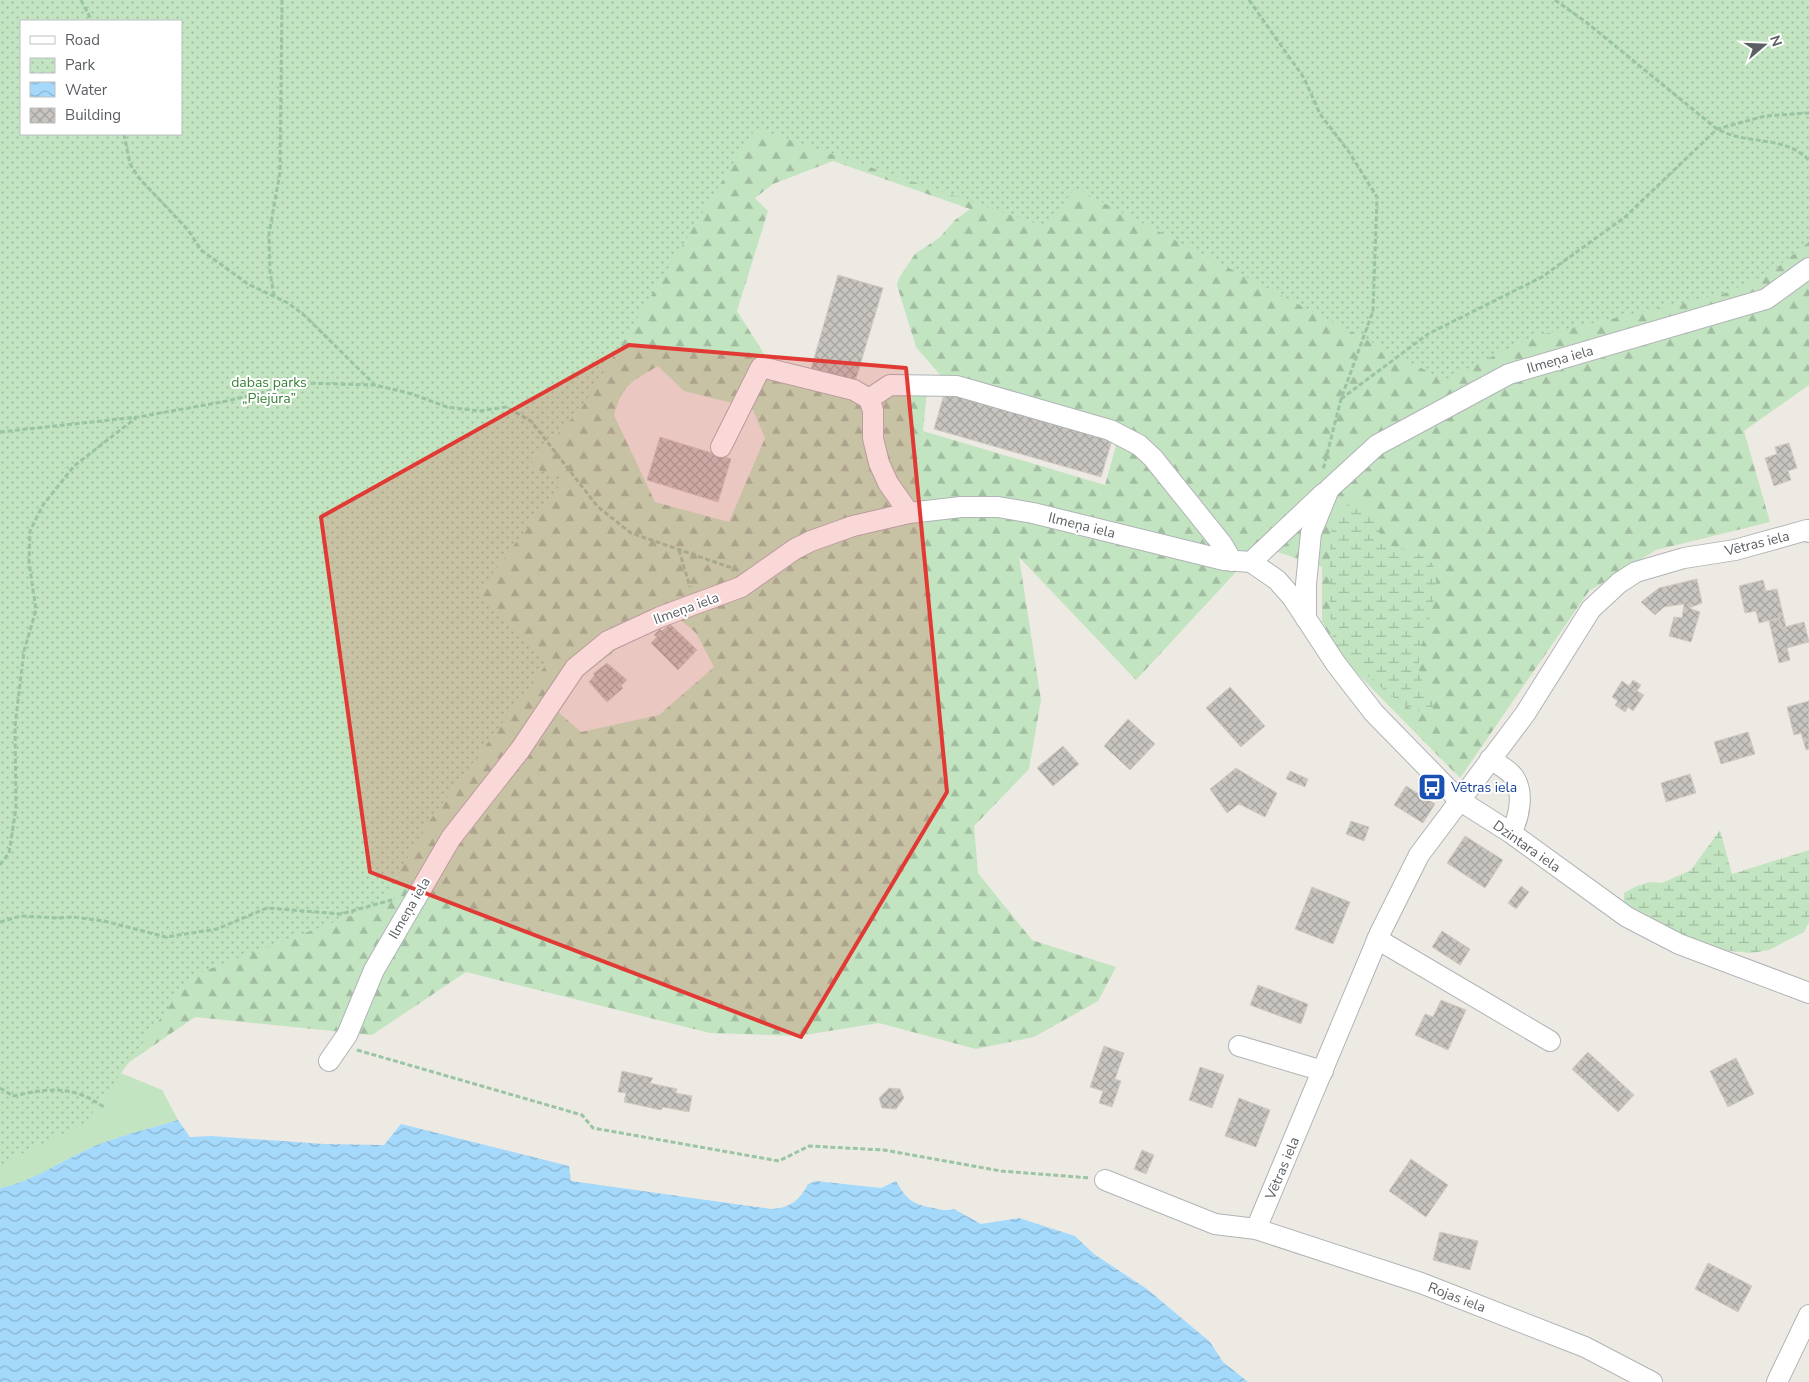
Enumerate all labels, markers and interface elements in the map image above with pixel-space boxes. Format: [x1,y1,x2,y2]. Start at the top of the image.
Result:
legend [20,20,182,135]
north arrow [1739,20,1789,70]
text: Road [65,30,100,50]
text: N [1765,33,1787,49]
text: Park [65,55,95,75]
text: Water [65,80,108,100]
text: Building [65,105,121,125]
street label: Ilmeņa iela [1525,341,1596,378]
park label: dabas parks „Piejūra” [231,373,307,408]
street label: Ilmeņa iela [1046,508,1117,543]
street label: Vētras iela [1722,526,1791,561]
street label: Ilmeņa iela [651,588,722,629]
bus stop icon: Vētras iela [1417,772,1447,802]
place label: Vētras iela [1450,778,1517,797]
street label: Dzintara iela [1489,816,1564,877]
street label: Ilmeņa iela [384,874,435,943]
street label: Vētras iela [1260,1134,1304,1203]
street label: Rojas iela [1425,1278,1488,1317]

